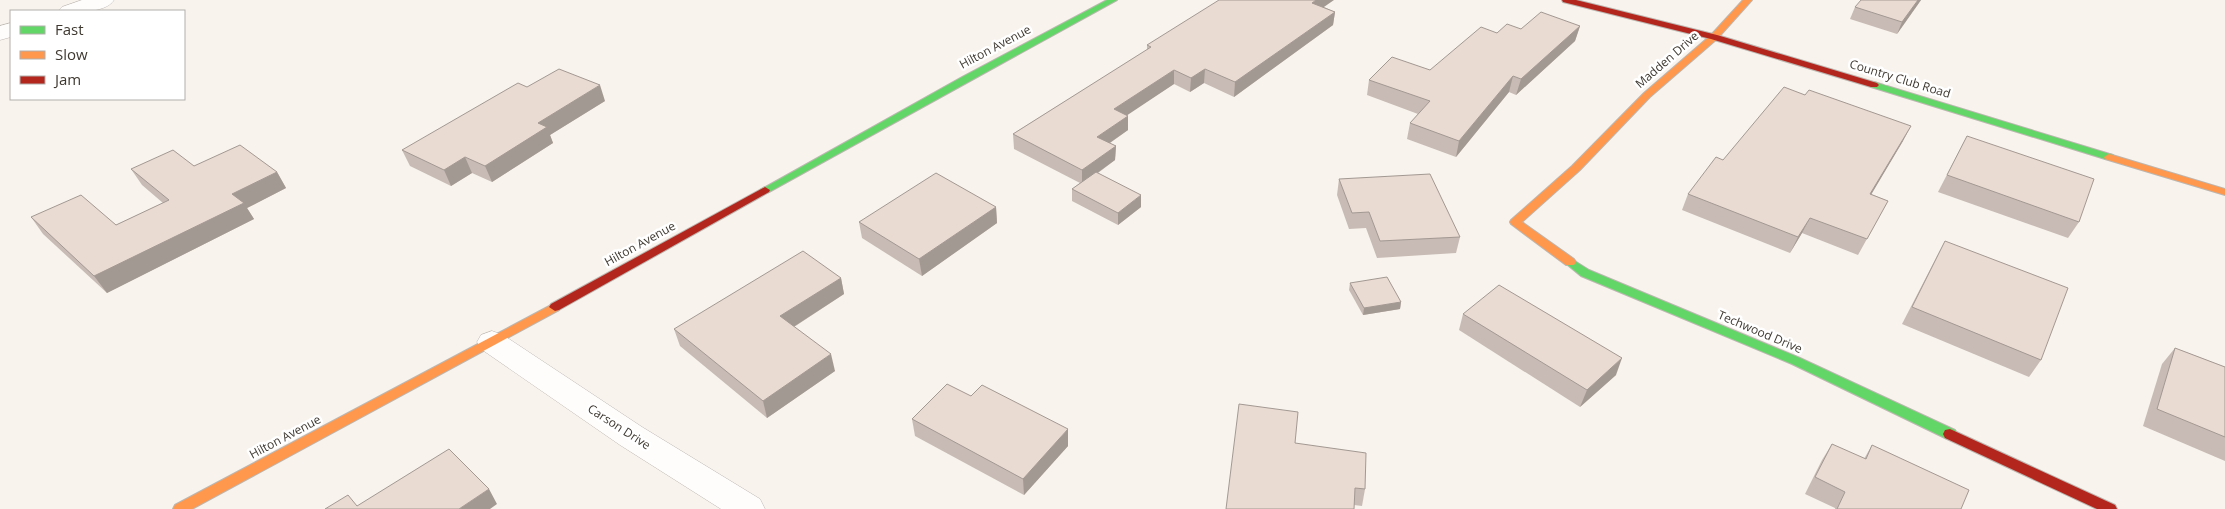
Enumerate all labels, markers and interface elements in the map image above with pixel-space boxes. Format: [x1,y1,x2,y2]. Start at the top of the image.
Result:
legend [10,10,185,100]
text: Fast [55,19,84,39]
street label: Hilton Avenue [956,20,1034,73]
street label: Madden Drive [1631,27,1702,92]
text: Slow [55,44,88,64]
street label: Country Club Road [1848,55,1953,102]
text: Jam [53,69,81,89]
street label: Hilton Avenue [601,217,679,270]
street label: Techwood Drive [1715,306,1805,357]
street label: Carson Drive [584,400,654,453]
street label: Hilton Avenue [246,410,324,463]

